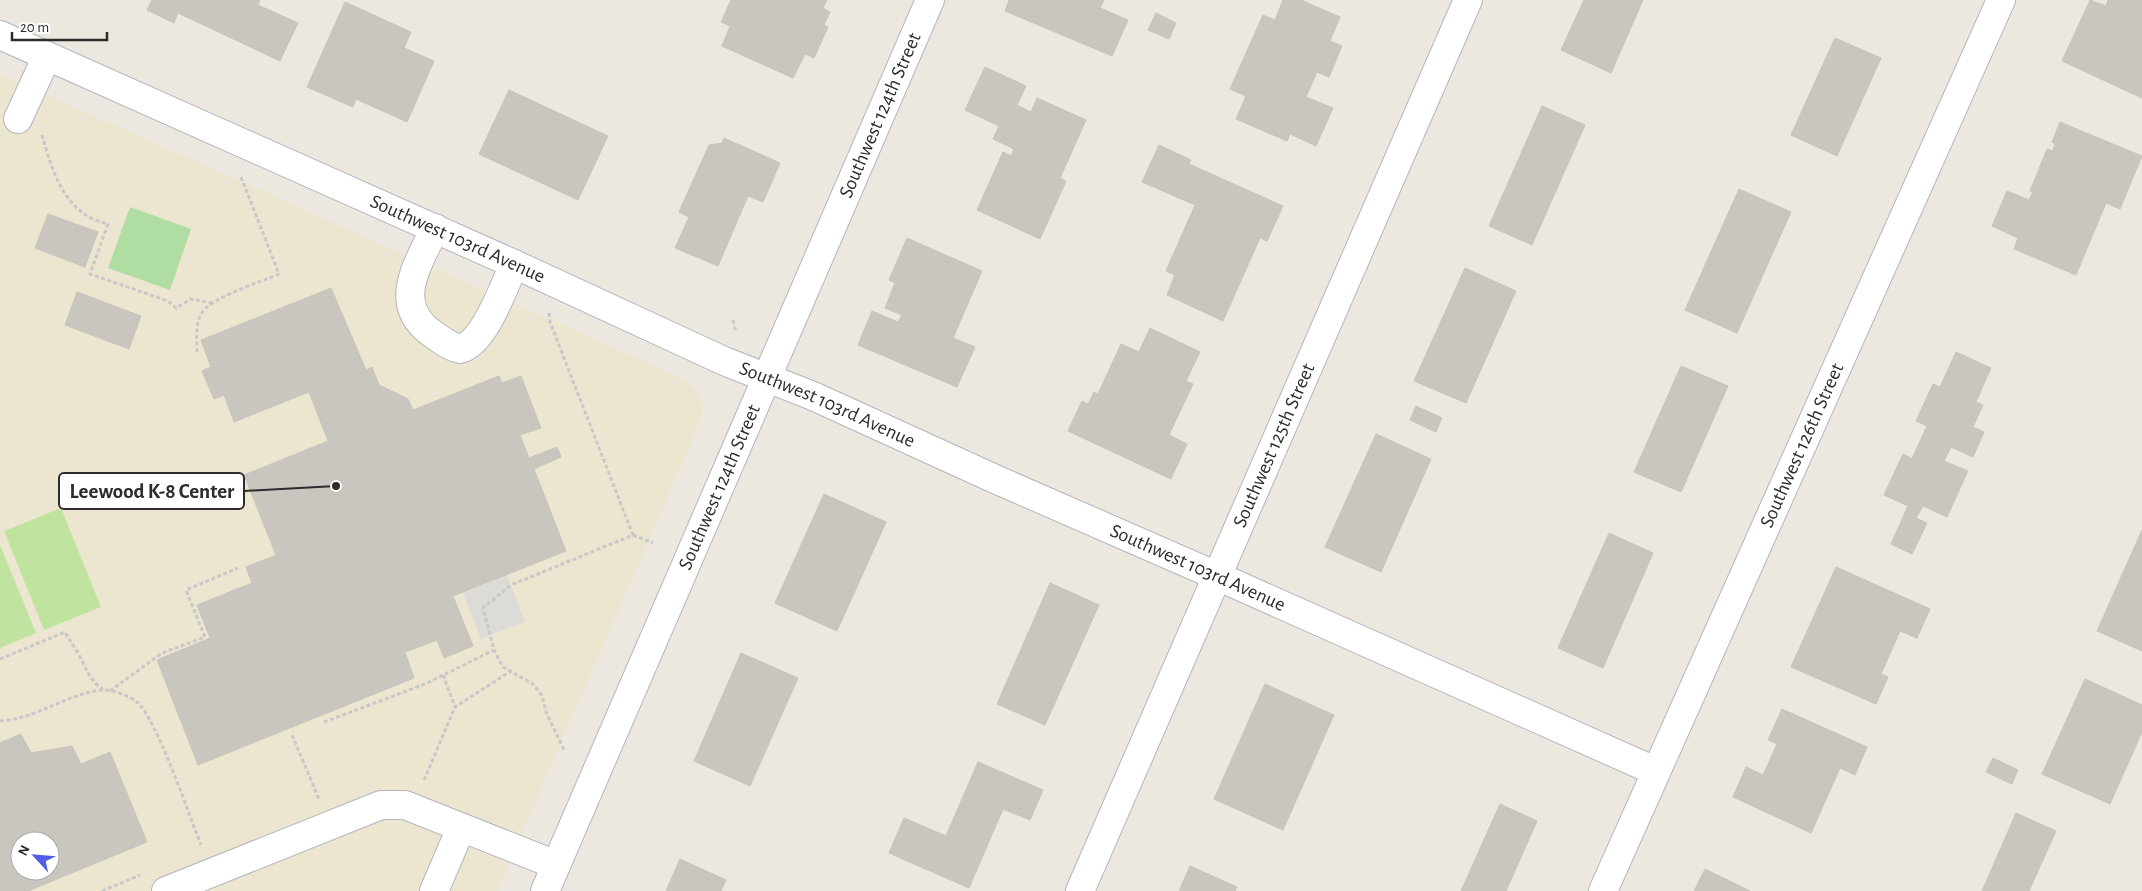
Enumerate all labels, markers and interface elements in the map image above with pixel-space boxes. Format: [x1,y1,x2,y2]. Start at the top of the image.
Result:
scale bar [12,10,108,42]
text: 20 m [20,20,49,35]
street label: Southwest 124th Street [836,29,925,201]
street label: Southwest 103rd Avenue [367,191,548,287]
street label: Southwest 103rd Avenue [736,358,918,451]
street label: Southwest 125th Street [1230,360,1319,530]
street label: Southwest 126th Street [1757,360,1848,531]
street label: Southwest 124th Street [675,401,764,573]
callout: Leewood K-8 Center [59,473,244,509]
text: Leewood K-8 Center [70,481,235,502]
street label: Southwest 103rd Avenue [1107,521,1288,615]
north arrow [10,831,60,881]
text: N [16,843,33,858]

